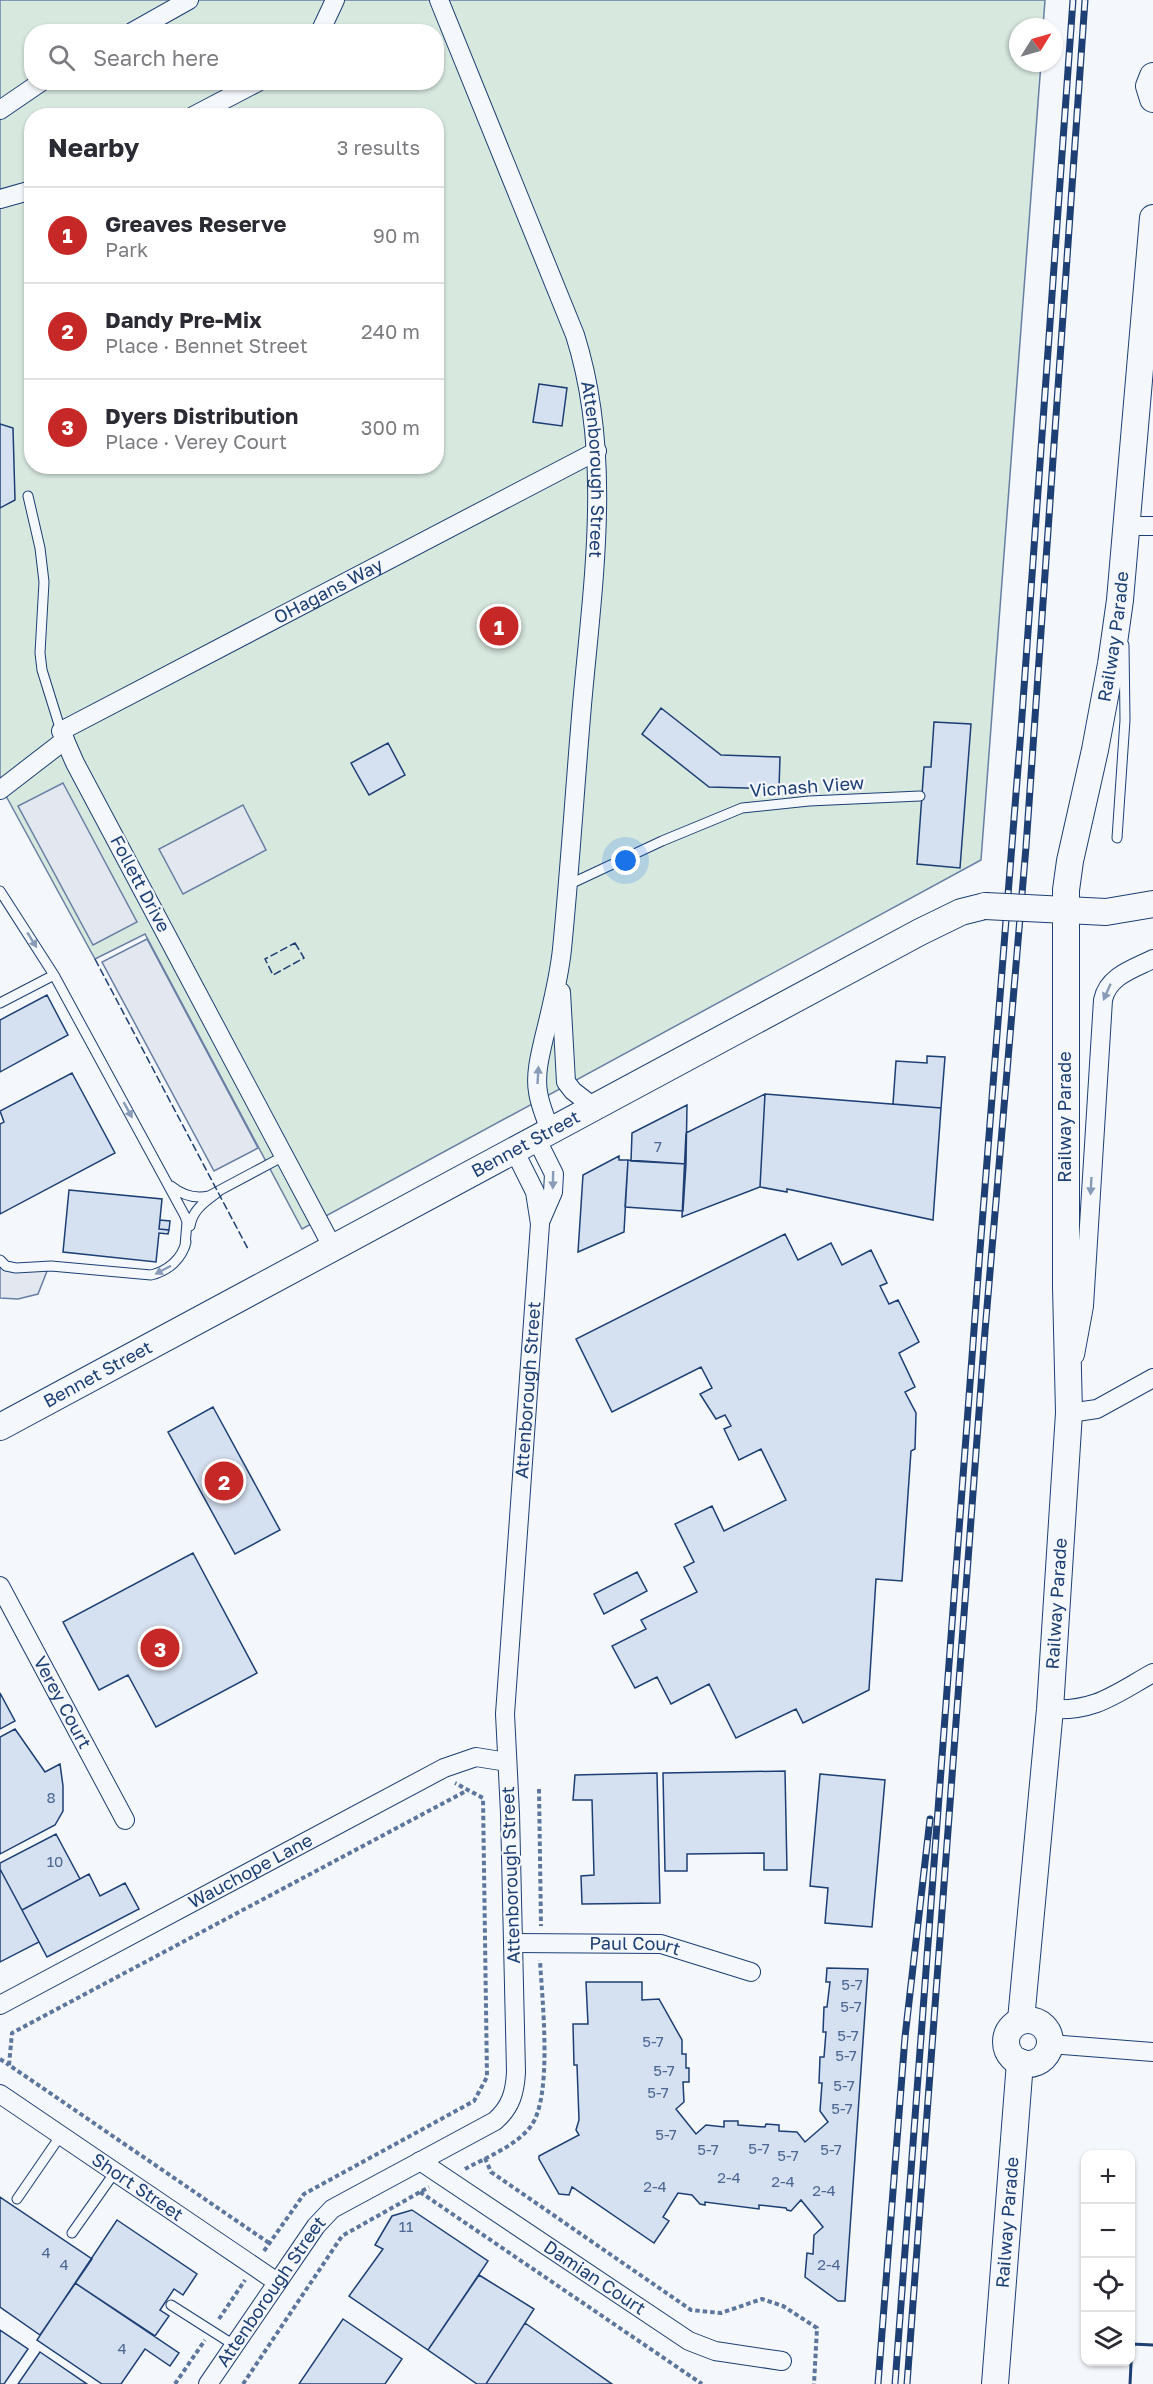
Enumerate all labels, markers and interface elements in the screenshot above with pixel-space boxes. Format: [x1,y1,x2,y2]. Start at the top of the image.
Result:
north arrow [1009,18,1063,72]
search box [24,24,444,90]
icon: search [45,41,78,74]
text: Search here [93,44,219,71]
text: Nearby [48,132,139,163]
text: 3 results [337,135,420,159]
text: Greaves Reserve [105,210,286,237]
text: 1 [62,223,73,247]
text: 90 m [373,223,420,247]
text: Park [105,237,148,261]
text: Dandy Pre-Mix [105,306,262,333]
text: 2 [61,319,74,343]
text: 240 m [361,319,420,343]
text: Place · Bennet Street [105,333,308,357]
street label: Attenborough Street [577,379,609,559]
text: Dyers Distribution [105,402,298,429]
text: 3 [61,415,74,439]
text: 300 m [361,415,420,439]
text: Place · Verey Court [105,429,287,453]
street label: OHagans Way [270,553,386,628]
street label: Railway Parade [1092,570,1132,704]
pin: 1 [480,604,518,648]
street label: Vicnash View [749,771,865,801]
street label: Follett Drive [106,831,176,936]
your location [611,846,640,875]
one-way arrow [26,932,37,948]
one-way arrow [1102,983,1112,1001]
street label: Railway Parade [1053,1051,1075,1183]
one-way arrow [533,1065,543,1084]
one-way arrow [123,1102,133,1119]
street label: Bennet Street [467,1105,583,1181]
house number: 7 [654,1137,662,1155]
one-way arrow [548,1171,558,1190]
one-way arrow [1087,1176,1096,1195]
one-way arrow [154,1265,171,1275]
street label: Attenborough Street [510,1301,544,1479]
street label: Bennet Street [39,1335,155,1412]
pin: 2 [204,1458,244,1504]
street label: Railway Parade [1041,1537,1071,1670]
pin: 3 [140,1626,180,1670]
street label: Verey Court [29,1652,97,1752]
street label: Attenborough Street [496,1786,524,1964]
house number: 8 [46,1788,56,1806]
street label: Wauchope Lane [184,1828,316,1912]
house number: 10 [47,1852,63,1870]
street label: Paul Court [589,1932,683,1959]
house number: 5-7 [841,1975,863,1993]
house number: 5-7 [840,1997,862,2015]
house number: 5-7 [837,2026,859,2044]
house number: 5-7 [642,2032,664,2050]
house number: 5-7 [835,2046,857,2064]
house number: 5-7 [653,2061,675,2079]
house number: 5-7 [833,2076,855,2094]
house number: 5-7 [647,2083,669,2101]
house number: 5-7 [831,2099,853,2117]
house number: 5-7 [655,2125,677,2143]
house number: 5-7 [748,2139,770,2157]
house number: 5-7 [697,2140,719,2158]
house number: 5-7 [820,2140,842,2158]
house number: 5-7 [777,2146,799,2164]
street label: Short Street [88,2148,188,2225]
map controls [1081,2150,1135,2366]
button: + [1081,2150,1135,2204]
street label: Railway Parade [990,2156,1023,2289]
house number: 2-4 [717,2168,741,2186]
house number: 2-4 [771,2172,795,2190]
house number: 2-4 [643,2177,667,2195]
house number: 2-4 [812,2181,836,2199]
button: − [1081,2204,1135,2258]
street label: Attenborough Street [211,2211,330,2370]
house number: 11 [399,2217,413,2235]
street label: Damian Court [540,2235,650,2319]
house number: 4 [41,2243,51,2261]
house number: 4 [59,2255,69,2273]
house number: 2-4 [817,2255,841,2273]
button: locate [1081,2258,1135,2312]
button: layers [1081,2312,1135,2366]
house number: 4 [117,2339,127,2357]

